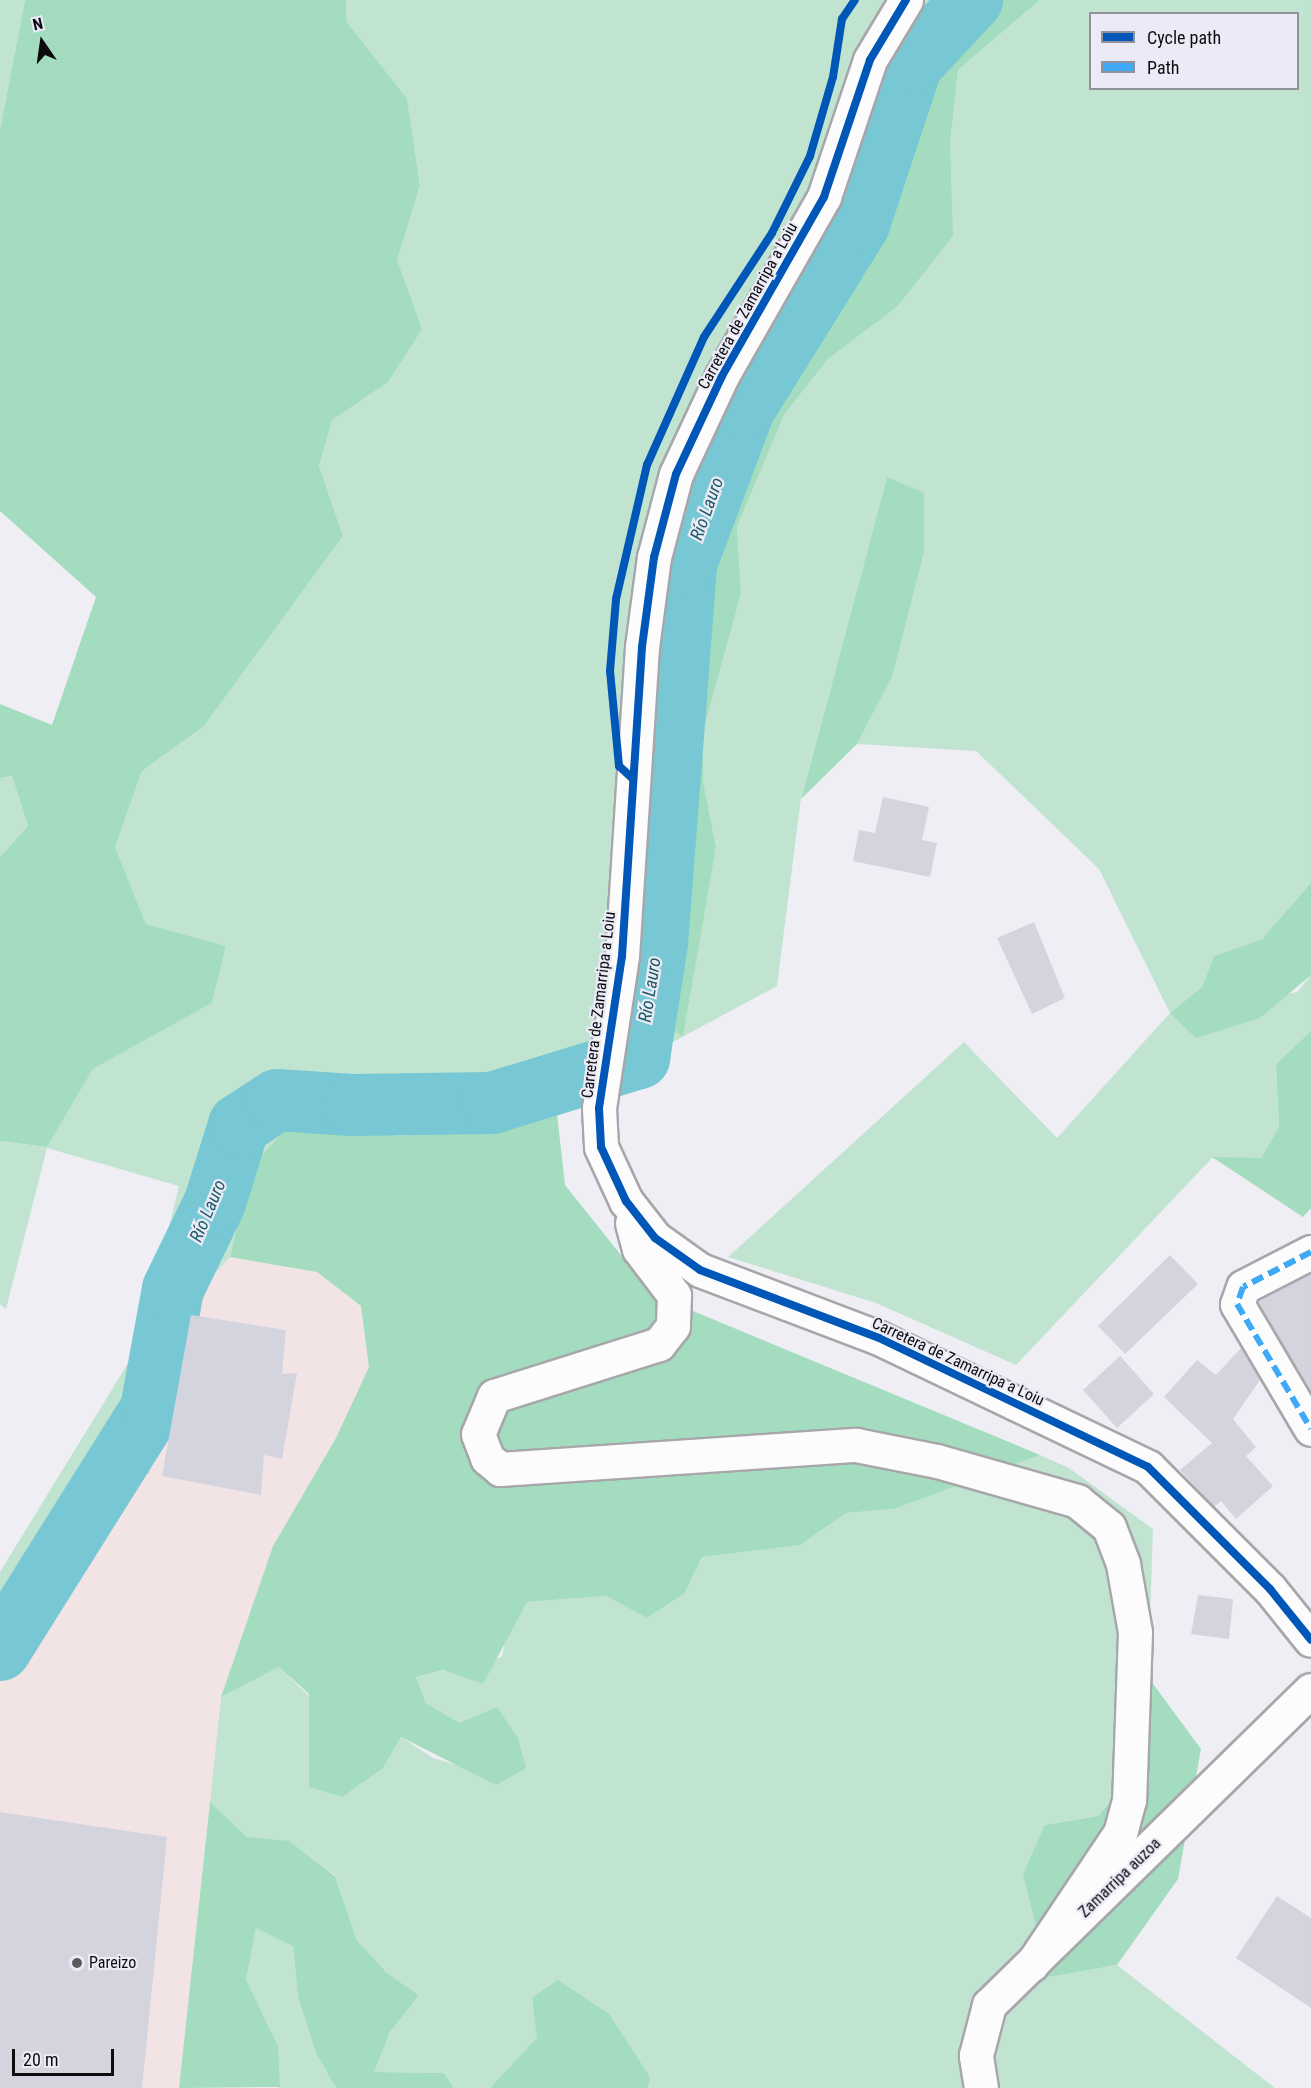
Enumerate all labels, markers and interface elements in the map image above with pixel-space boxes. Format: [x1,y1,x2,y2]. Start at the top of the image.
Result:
north arrow [12,12,72,72]
legend [1089,12,1299,90]
text: N [31,14,45,34]
text: Cycle path [1147,27,1221,48]
text: Path [1147,57,1180,78]
street label: Carretera de Zamarripa a Loiu [694,219,802,393]
water label: Río Lauro [686,475,728,543]
street label: Carretera de Zamarripa a Loiu [578,911,620,1099]
water label: Río Lauro [634,956,666,1024]
water label: Río Lauro [185,1177,231,1245]
street label: Carretera de Zamarripa a Loiu [869,1314,1047,1410]
street label: Zamarripa auzoa [1075,1834,1165,1922]
place label: Pareizo [89,1953,136,1973]
marker: Pareizo [70,1956,84,1970]
scale bar [15,2037,117,2075]
text: 20 m [23,2049,58,2070]

